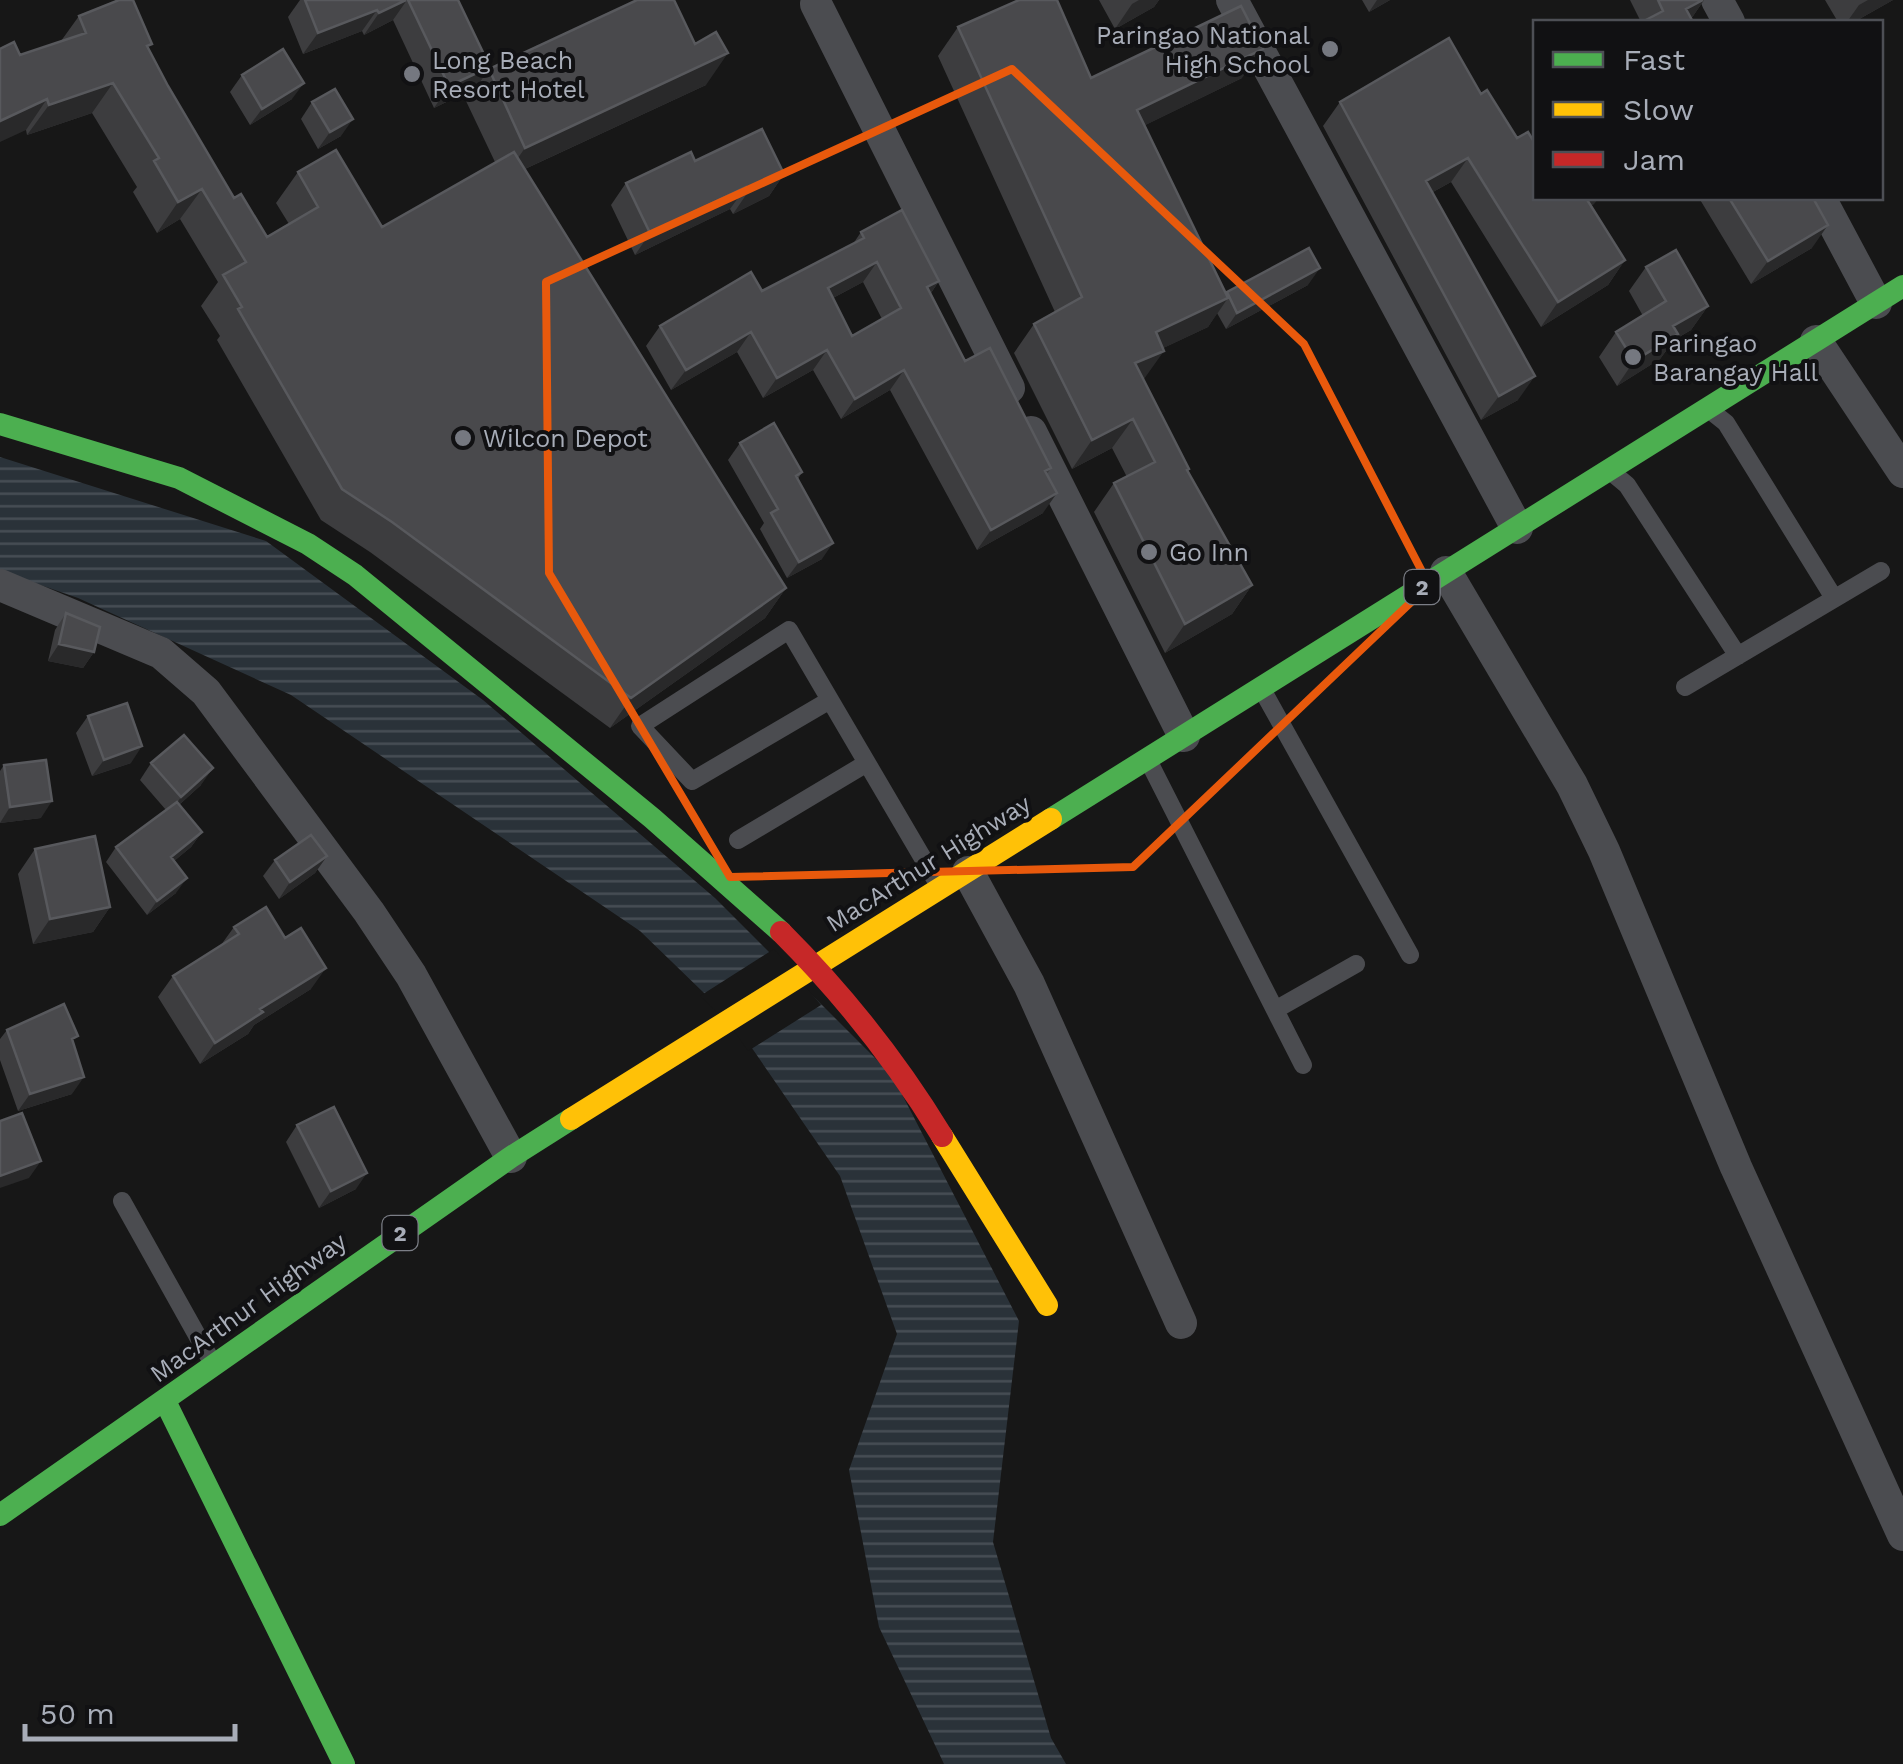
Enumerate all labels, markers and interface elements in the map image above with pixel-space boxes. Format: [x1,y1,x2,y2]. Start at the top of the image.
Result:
legend [1533,20,1883,200]
place label: Paringao National High School [1096,21,1310,79]
marker: Paringao National High School [1319,38,1341,60]
text: Fast [1623,42,1686,77]
place label: Long Beach Resort Hotel [432,46,585,104]
marker: Long Beach Resort Hotel [401,63,423,85]
text: Slow [1623,92,1694,127]
text: Jam [1623,142,1685,177]
place label: Paringao Barangay Hall [1653,329,1818,387]
marker: Paringao Barangay Hall [1622,346,1644,368]
place label: Wilcon Depot [483,424,648,453]
marker: Wilcon Depot [452,427,474,449]
place label: Go Inn [1169,538,1249,567]
marker: Go Inn [1138,541,1160,563]
road number: 2 [1404,570,1440,604]
street label: MacArthur Highway [821,789,1036,938]
road number: 2 [382,1216,418,1250]
street label: MacArthur Highway [145,1226,352,1388]
scale bar [25,1679,235,1741]
text: 50 m [40,1696,115,1731]

